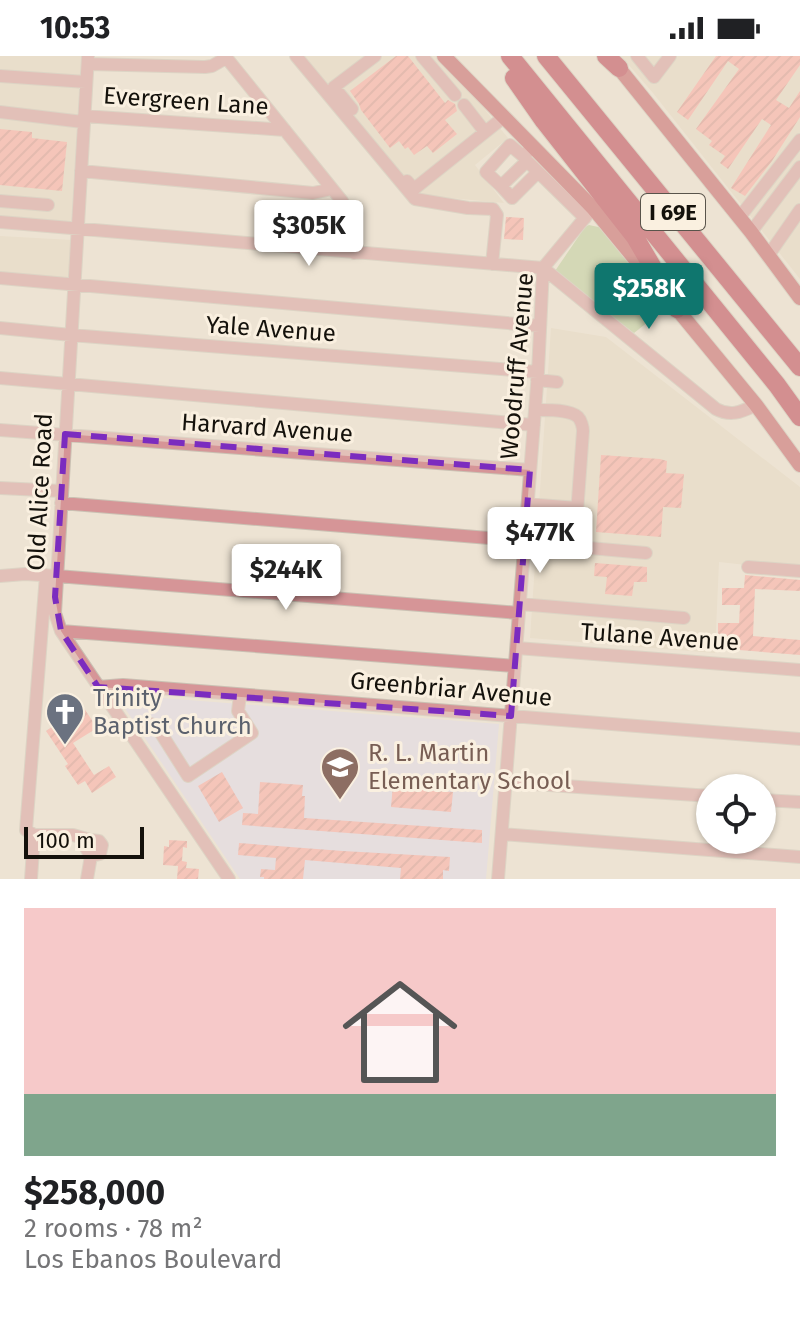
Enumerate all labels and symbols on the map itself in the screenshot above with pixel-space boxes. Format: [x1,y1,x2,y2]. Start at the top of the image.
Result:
street label: Evergreen Lane [102,81,270,121]
road number: I 69E [641,194,705,230]
pin: $305K [253,200,365,268]
pin: $258K [593,263,705,331]
street label: Woodruff Avenue [495,271,539,461]
street label: Yale Avenue [205,310,337,348]
street label: Harvard Avenue [180,408,354,448]
street label: Old Alice Road [22,413,58,571]
pin: $477K [484,507,596,575]
pin: $244K [230,544,342,612]
street label: Tulane Avenue [580,618,740,656]
street label: Greenbriar Avenue [349,666,553,712]
place label: Trinity Baptist Church [93,684,252,740]
church icon: Trinity Baptist Church [44,691,86,746]
place label: R. L. Martin Elementary School [368,739,571,795]
school or university icon: R. L. Martin Elementary School [319,746,361,801]
scale bar [24,823,144,859]

